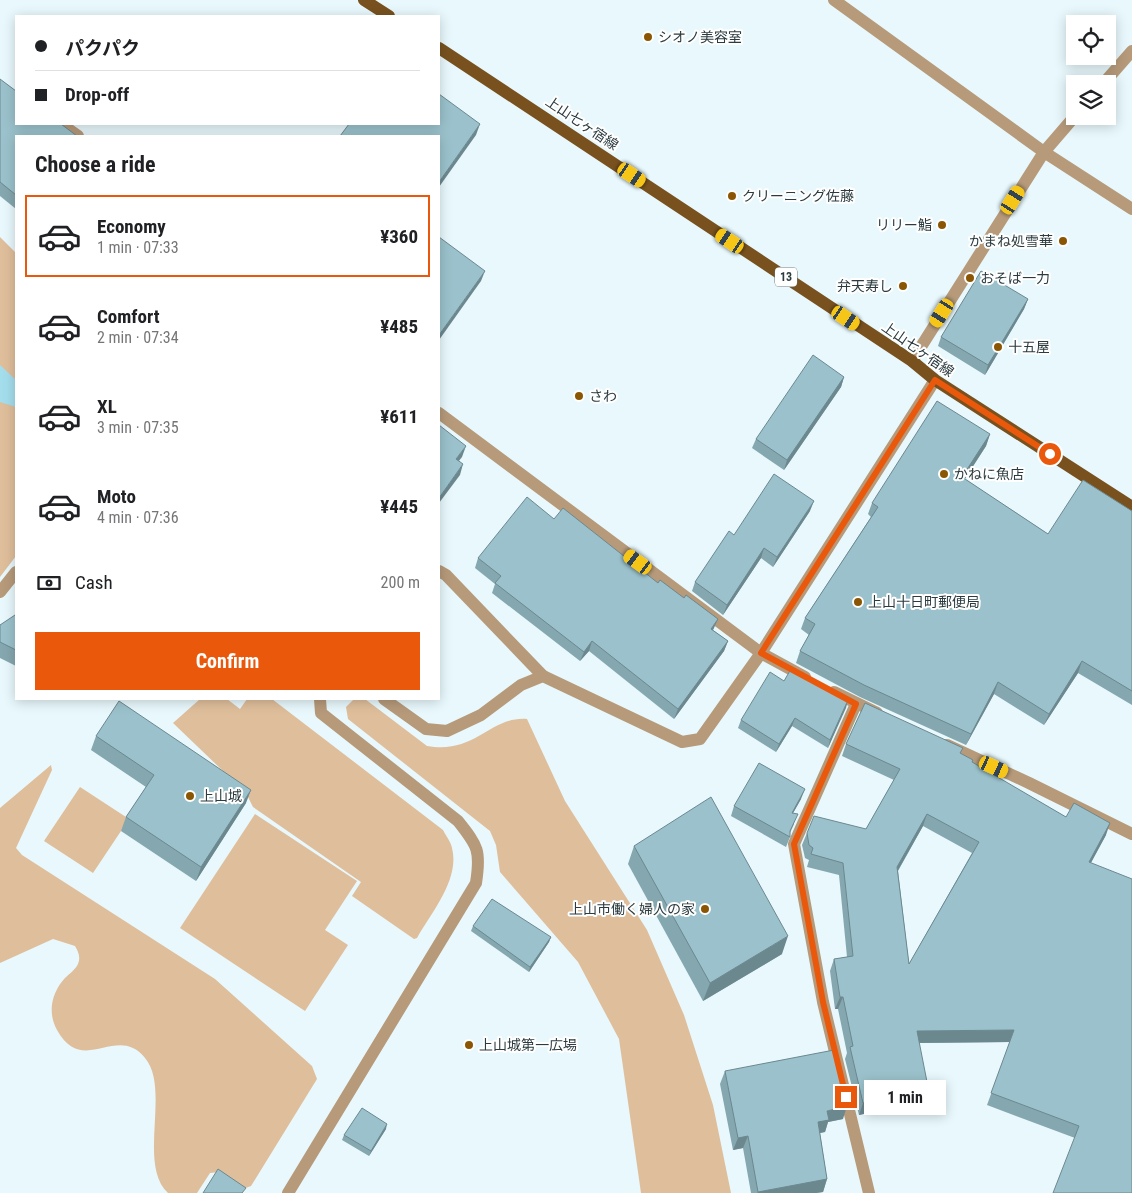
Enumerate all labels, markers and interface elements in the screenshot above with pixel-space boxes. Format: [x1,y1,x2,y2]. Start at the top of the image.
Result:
map controls [1066,15,1116,125]
button: locate [1066,15,1116,65]
place label: シオノ美容室 [658,29,742,45]
marker: シオノ美容室 [642,31,654,43]
text: パクパク [65,37,140,60]
button: layers [1066,75,1116,125]
text: Drop-off [65,83,129,106]
street label: 上山七ヶ宿線 [543,93,621,153]
text: Choose a ride [35,152,156,177]
car [615,160,648,190]
car [998,183,1027,217]
place label: クリーニング佐藤 [742,188,854,204]
marker: クリーニング佐藤 [726,190,738,202]
icon: car [37,214,82,259]
text: Economy [97,215,166,238]
place label: リリー鮨 [876,217,932,233]
marker: リリー鮨 [936,219,948,231]
text: ¥360 [380,225,418,248]
car [713,226,746,256]
place label: かまね処雪華 [969,233,1053,249]
marker: かまね処雪華 [1057,235,1069,247]
text: 1 min · 07:33 [97,238,179,257]
road number: 13 [775,268,797,286]
place label: おそば一力 [980,270,1050,286]
marker: おそば一力 [964,272,976,284]
place label: 弁天寿し [837,278,893,294]
marker: 弁天寿し [897,280,909,292]
car [927,296,956,330]
car [829,303,862,333]
icon: car [37,304,82,349]
text: Comfort [97,305,160,328]
text: ¥485 [380,315,418,338]
street label: 上山七ヶ宿線 [879,318,957,380]
text: 2 min · 07:34 [97,328,179,347]
place label: 十五屋 [1008,339,1050,355]
marker: 十五屋 [992,341,1004,353]
place label: さわ [589,388,617,404]
marker: さわ [573,390,585,402]
icon: car [37,394,82,439]
text: XL [97,395,117,418]
text: ¥611 [380,405,418,428]
text: 3 min · 07:35 [97,418,179,437]
route start [1039,443,1061,465]
place label: かねに魚店 [954,466,1024,482]
marker: かねに魚店 [938,468,950,480]
icon: car [37,484,82,529]
text: Moto [97,485,136,508]
text: ¥445 [380,495,418,518]
text: 4 min · 07:36 [97,508,179,527]
car [621,547,654,577]
icon: cash [35,569,63,597]
text: Cash [75,571,113,594]
text: 200 m [381,573,420,592]
place label: 上山十日町郵便局 [868,594,980,610]
marker: 上山十日町郵便局 [852,596,864,608]
button: Confirm [35,632,420,690]
car [977,754,1010,780]
place label: 上山城 [200,788,242,804]
marker: 上山城 [184,790,196,802]
place label: 上山市働く婦人の家 [569,901,695,917]
marker: 上山市働く婦人の家 [699,903,711,915]
place label: 上山城第一広場 [479,1037,577,1053]
marker: 上山城第一広場 [463,1039,475,1051]
callout: 1 min [864,1080,946,1114]
route end [835,1086,857,1108]
text: 1 min [887,1088,923,1107]

